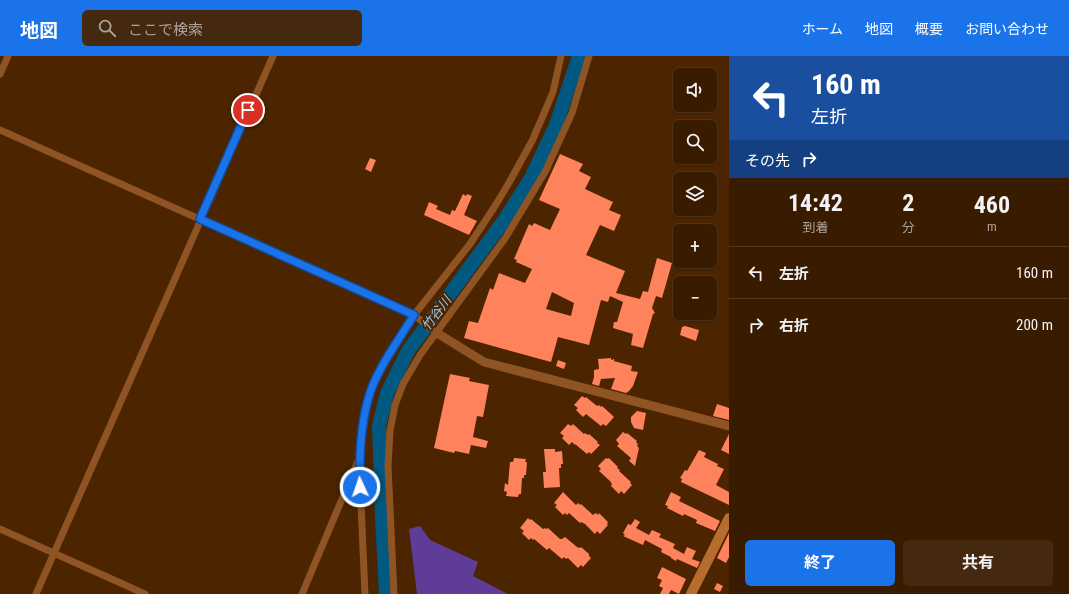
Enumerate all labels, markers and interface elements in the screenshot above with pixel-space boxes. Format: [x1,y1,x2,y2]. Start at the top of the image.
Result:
search box [82,10,362,46]
icon: search [96,17,118,39]
text: 地図 [20,19,58,42]
text: ここで検索 [128,21,203,39]
text: ホーム [801,21,843,37]
text: 地図 [865,21,893,37]
text: 概要 [915,21,943,37]
text: お問い合わせ [965,21,1049,37]
map controls [673,68,717,320]
button: sound [673,68,717,112]
text: 160 m [811,68,881,101]
icon: left [745,72,797,124]
pin [231,93,265,127]
icon: arrive [237,99,259,121]
text: 左折 [811,106,847,127]
button: search [673,120,717,164]
icon: right [798,148,820,170]
text: その先 [745,152,790,170]
button: layers [673,172,717,216]
text: 14:42 [788,189,843,217]
text: 2 [902,189,914,217]
text: 460 [974,191,1010,219]
text: m [987,219,997,234]
text: 到着 [802,220,828,235]
text: 分 [902,220,915,235]
button: + [673,224,717,268]
icon: left [745,262,767,284]
text: 160 m [1016,264,1053,282]
text: 左折 [779,265,809,283]
button: − [673,276,717,320]
water label: 竹谷川 [419,292,455,333]
icon: right [745,314,767,336]
text: 200 m [1016,316,1053,334]
text: 右折 [779,317,809,335]
position arrow [339,466,381,508]
button: 終了 [745,540,895,586]
button: 共有 [903,540,1053,586]

